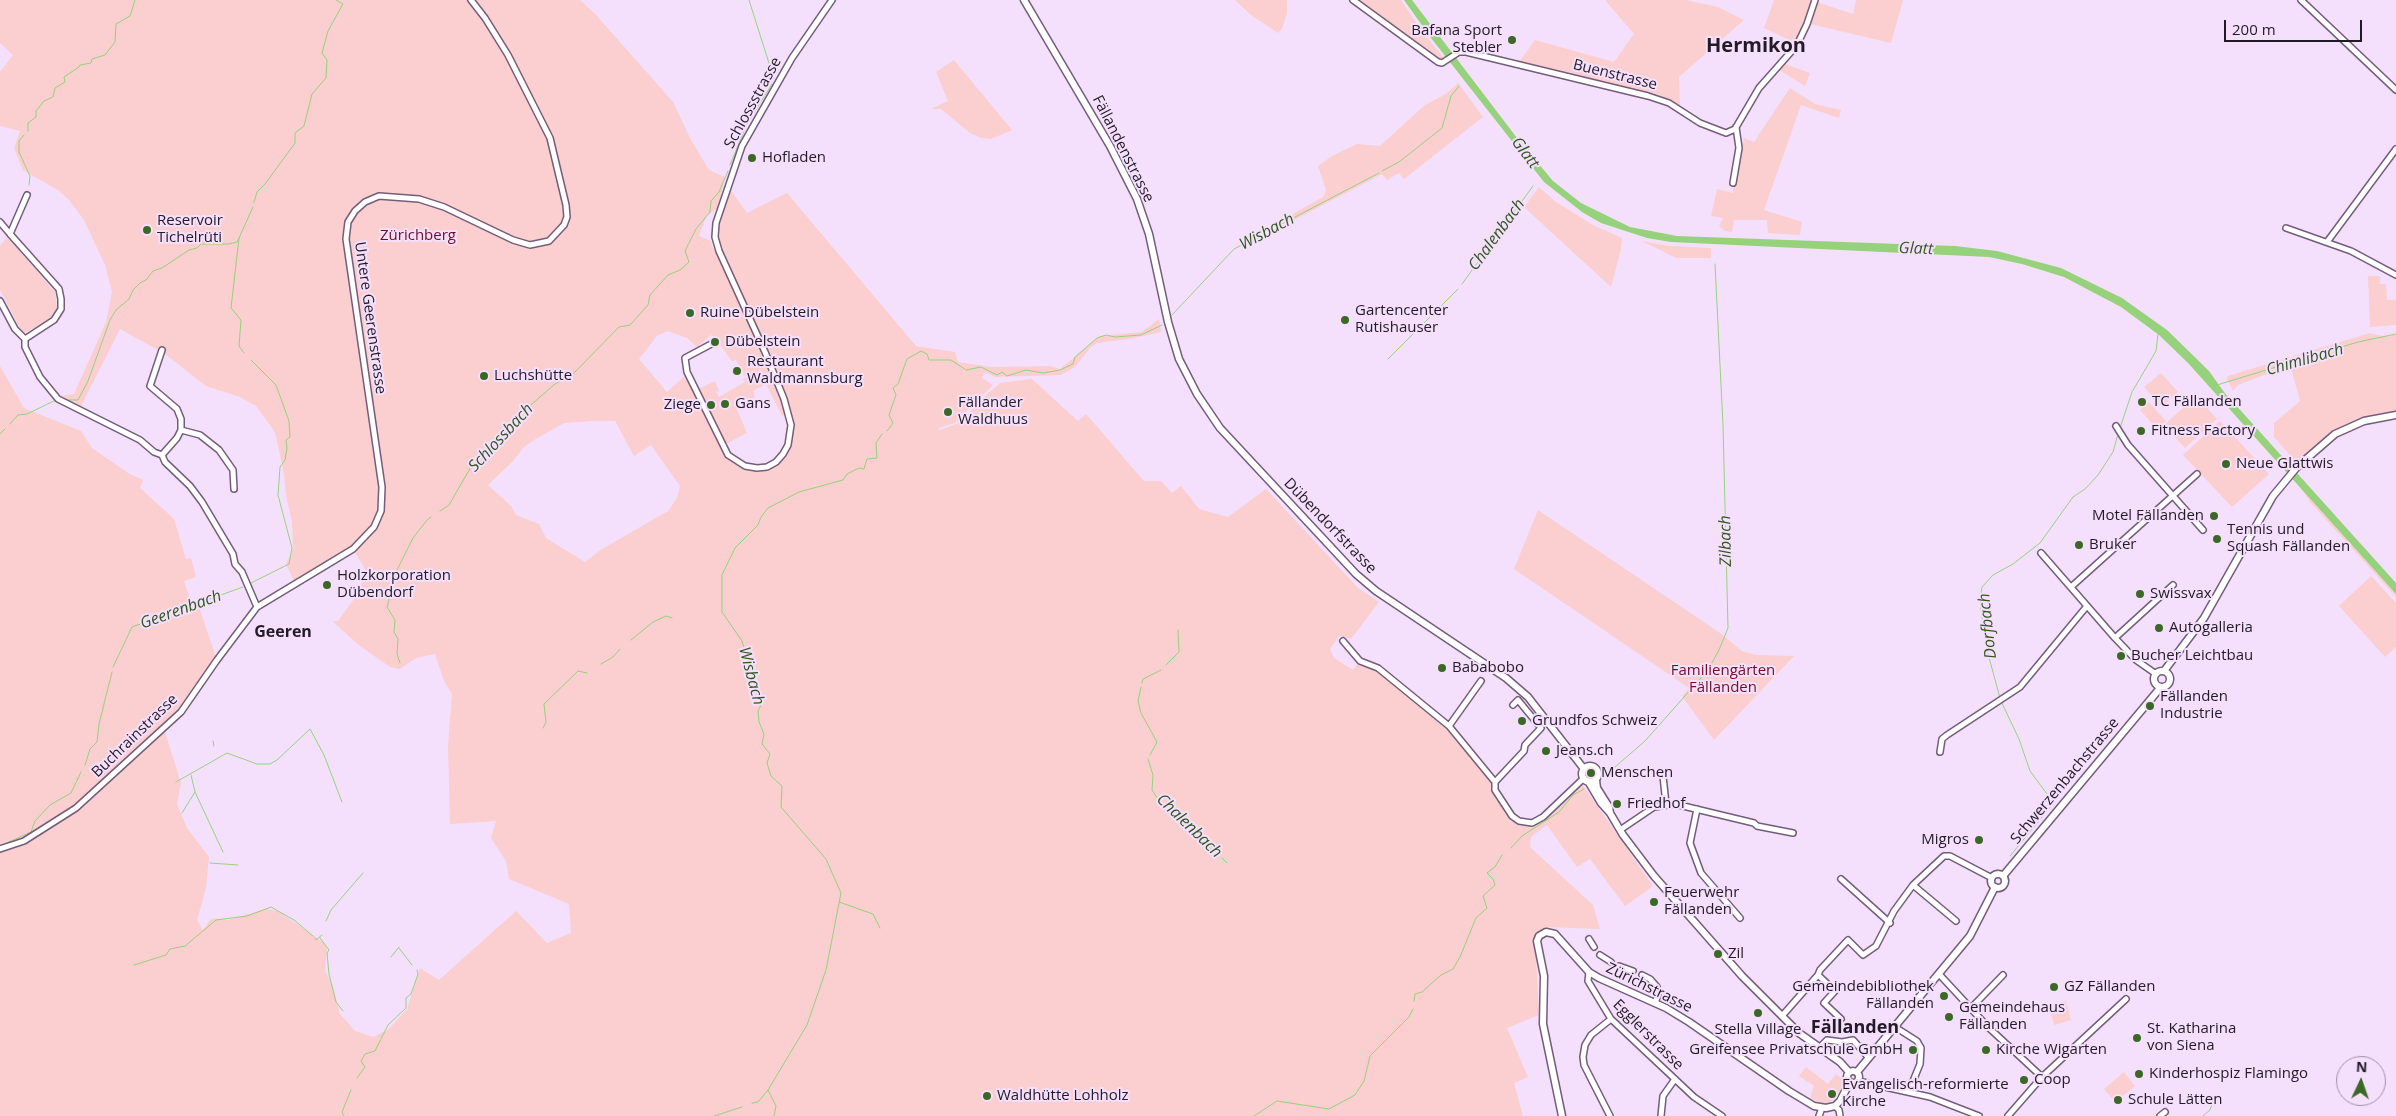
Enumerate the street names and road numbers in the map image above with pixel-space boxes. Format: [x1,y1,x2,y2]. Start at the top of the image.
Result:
street label: Schlossstrasse [721,54,785,152]
street label: Buenstrasse [1571,56,1659,94]
street label: Fällandenstrasse [1088,92,1158,206]
street label: Untere Geerenstrasse [350,241,390,395]
street label: Dübendorfstrasse [1280,474,1380,578]
street label: Buchrainstrasse [88,690,182,782]
street label: Schwerzenbachstrasse [2007,714,2123,848]
street label: Zürichstrasse [1603,959,1695,1017]
street label: Egglerstrasse [1609,996,1687,1074]

